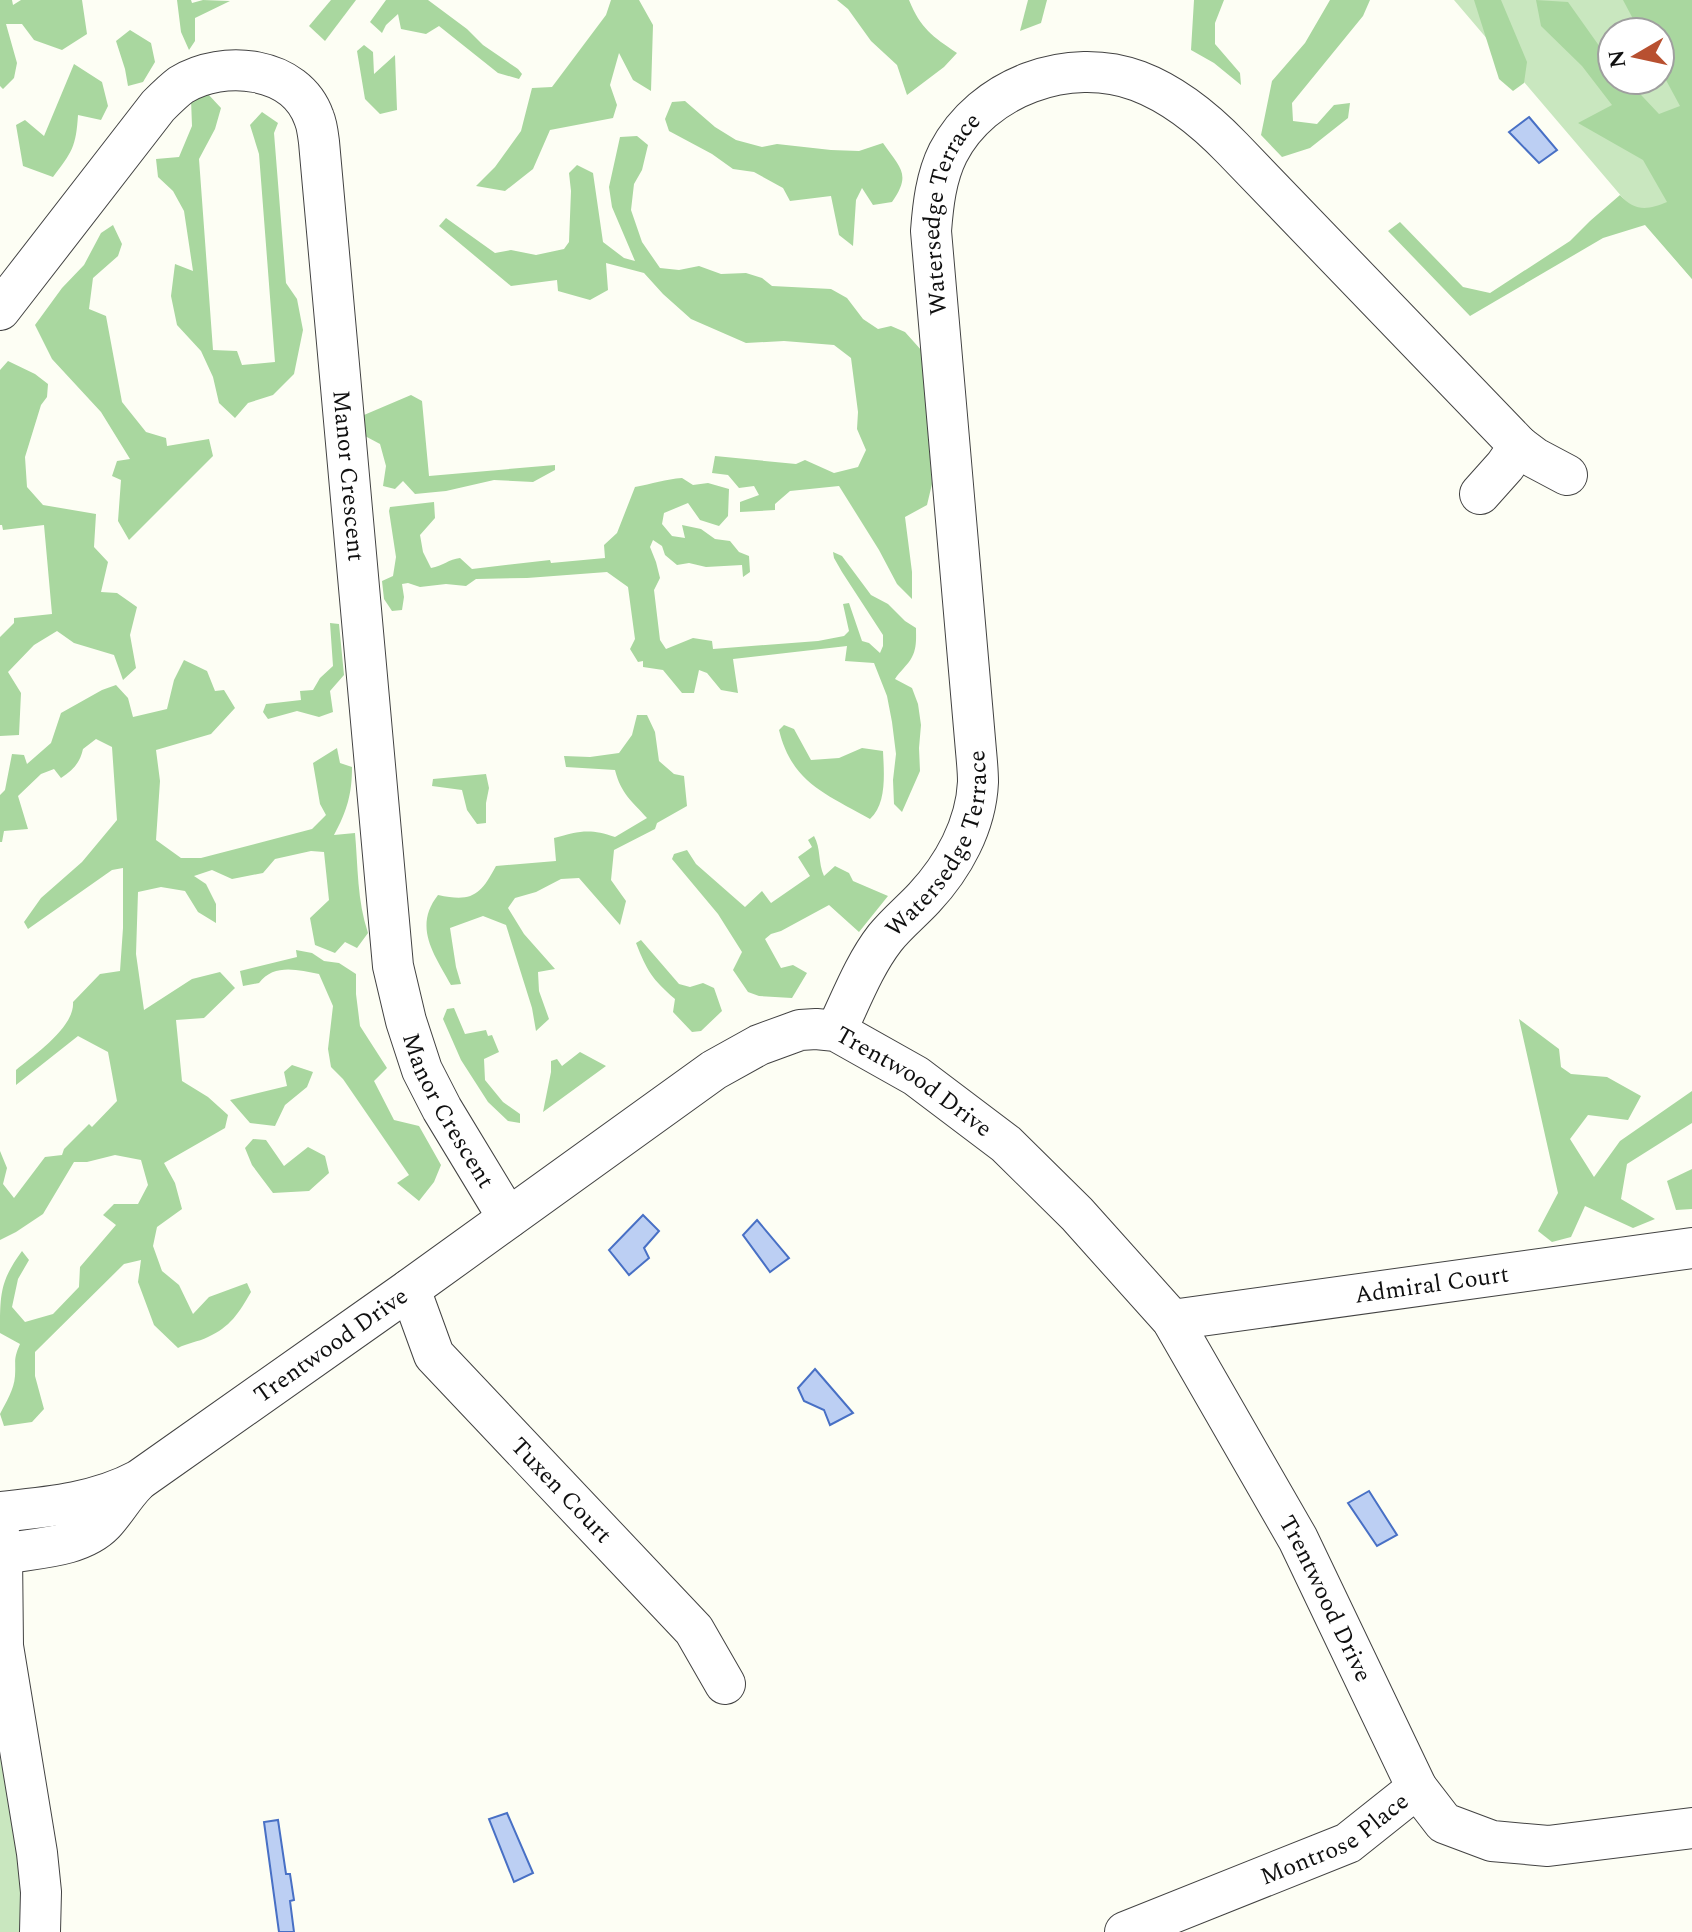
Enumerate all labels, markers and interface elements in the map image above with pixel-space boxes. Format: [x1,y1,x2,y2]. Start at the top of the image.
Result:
north arrow [1596,16,1676,96]
text: N [1600,47,1635,70]
street label: Watersedge Terrace [914,104,989,317]
street label: Manor Crescent [322,389,374,563]
street label: Watersedge Terrace [877,749,997,946]
street label: Trentwood Drive [829,1017,1000,1147]
street label: Manor Crescent [392,1028,503,1196]
street label: Admiral Court [1352,1257,1511,1314]
street label: Trentwood Drive [247,1279,416,1413]
street label: Tuxen Court [502,1429,620,1552]
street label: Trentwood Drive [1269,1509,1381,1688]
street label: Montrose Place [1255,1784,1417,1895]

